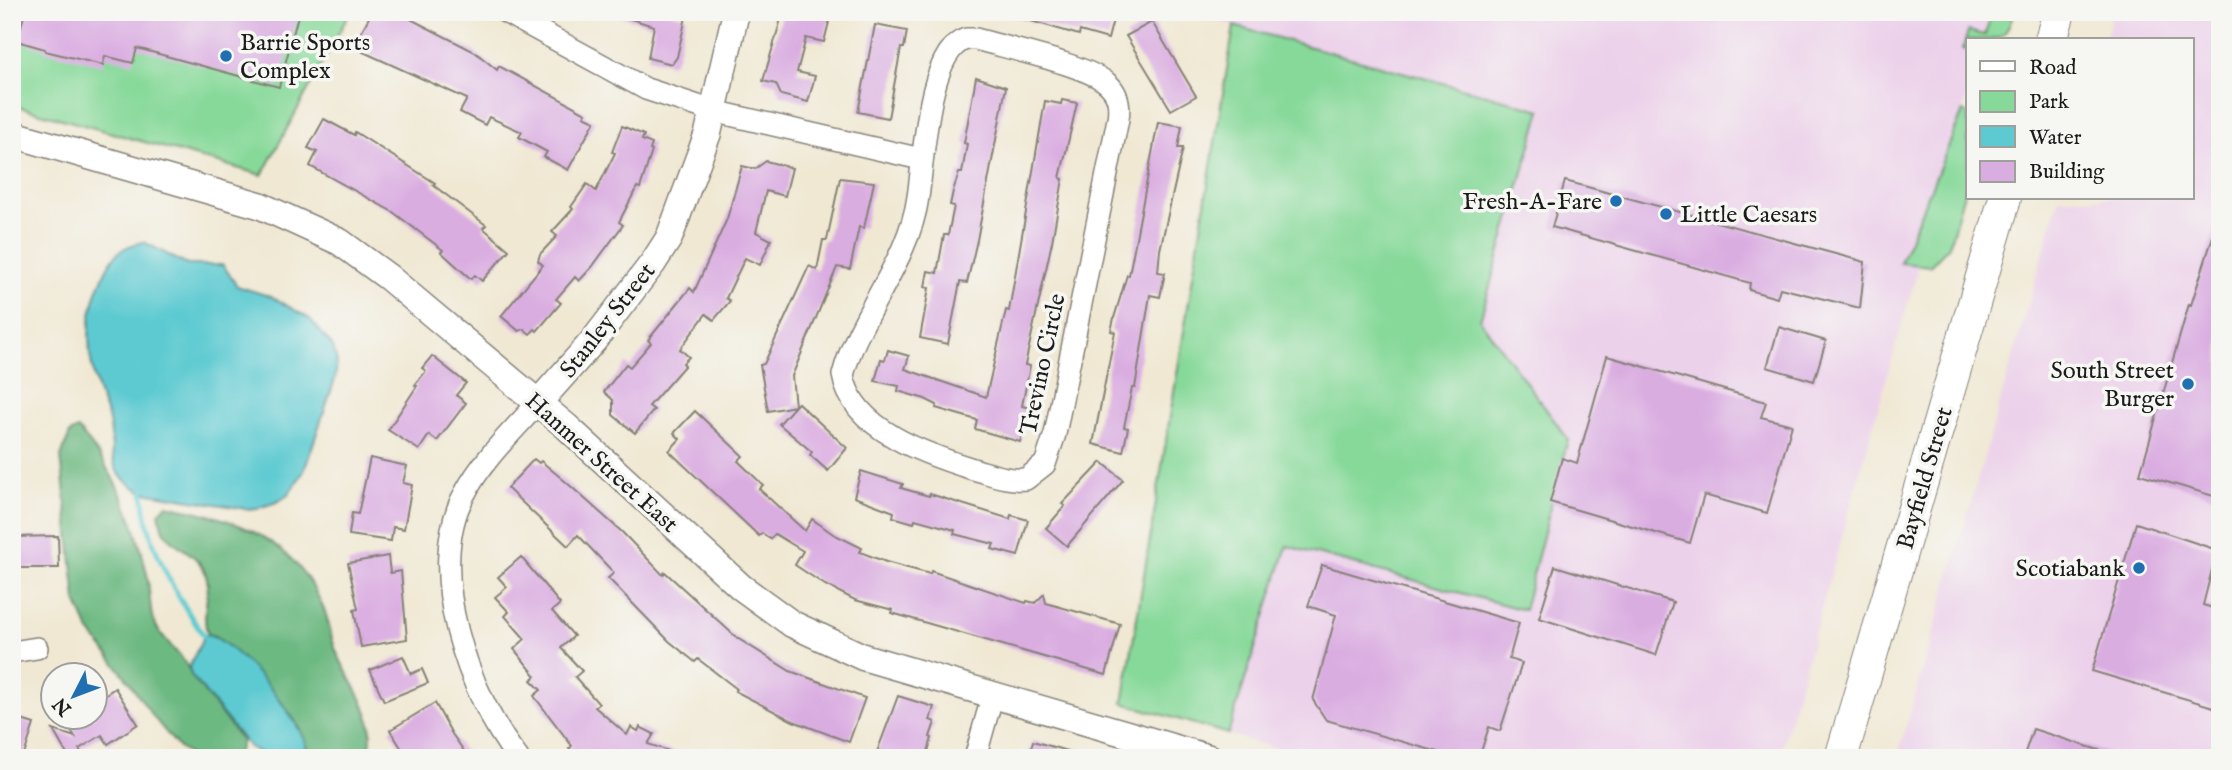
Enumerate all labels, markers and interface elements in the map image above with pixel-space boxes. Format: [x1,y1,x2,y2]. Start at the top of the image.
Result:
place label: Barrie Sports Complex [240,28,370,87]
legend [1966,38,2194,200]
marker: Barrie Sports Complex [218,48,234,64]
text: Road [2029,55,2077,82]
text: Park [2029,89,2070,116]
text: Water [2029,125,2082,152]
text: Building [2029,159,2105,186]
place label: Fresh-A-Fare [1462,187,1602,218]
marker: Fresh-A-Fare [1608,193,1624,209]
place label: Little Caesars [1680,200,1817,231]
marker: Little Caesars [1658,206,1674,222]
street label: Stanley Street [554,257,663,385]
street label: Trevino Circle [1013,291,1074,438]
place label: South Street Burger [2051,356,2174,415]
marker: South Street Burger [2180,376,2196,392]
street label: Hanmer Street East [518,386,684,540]
street label: Bayfield Street [1890,404,1961,553]
place label: Scotiabank [2016,554,2125,585]
marker: Scotiabank [2131,560,2147,576]
north arrow [38,662,108,732]
text: N [48,691,78,721]

